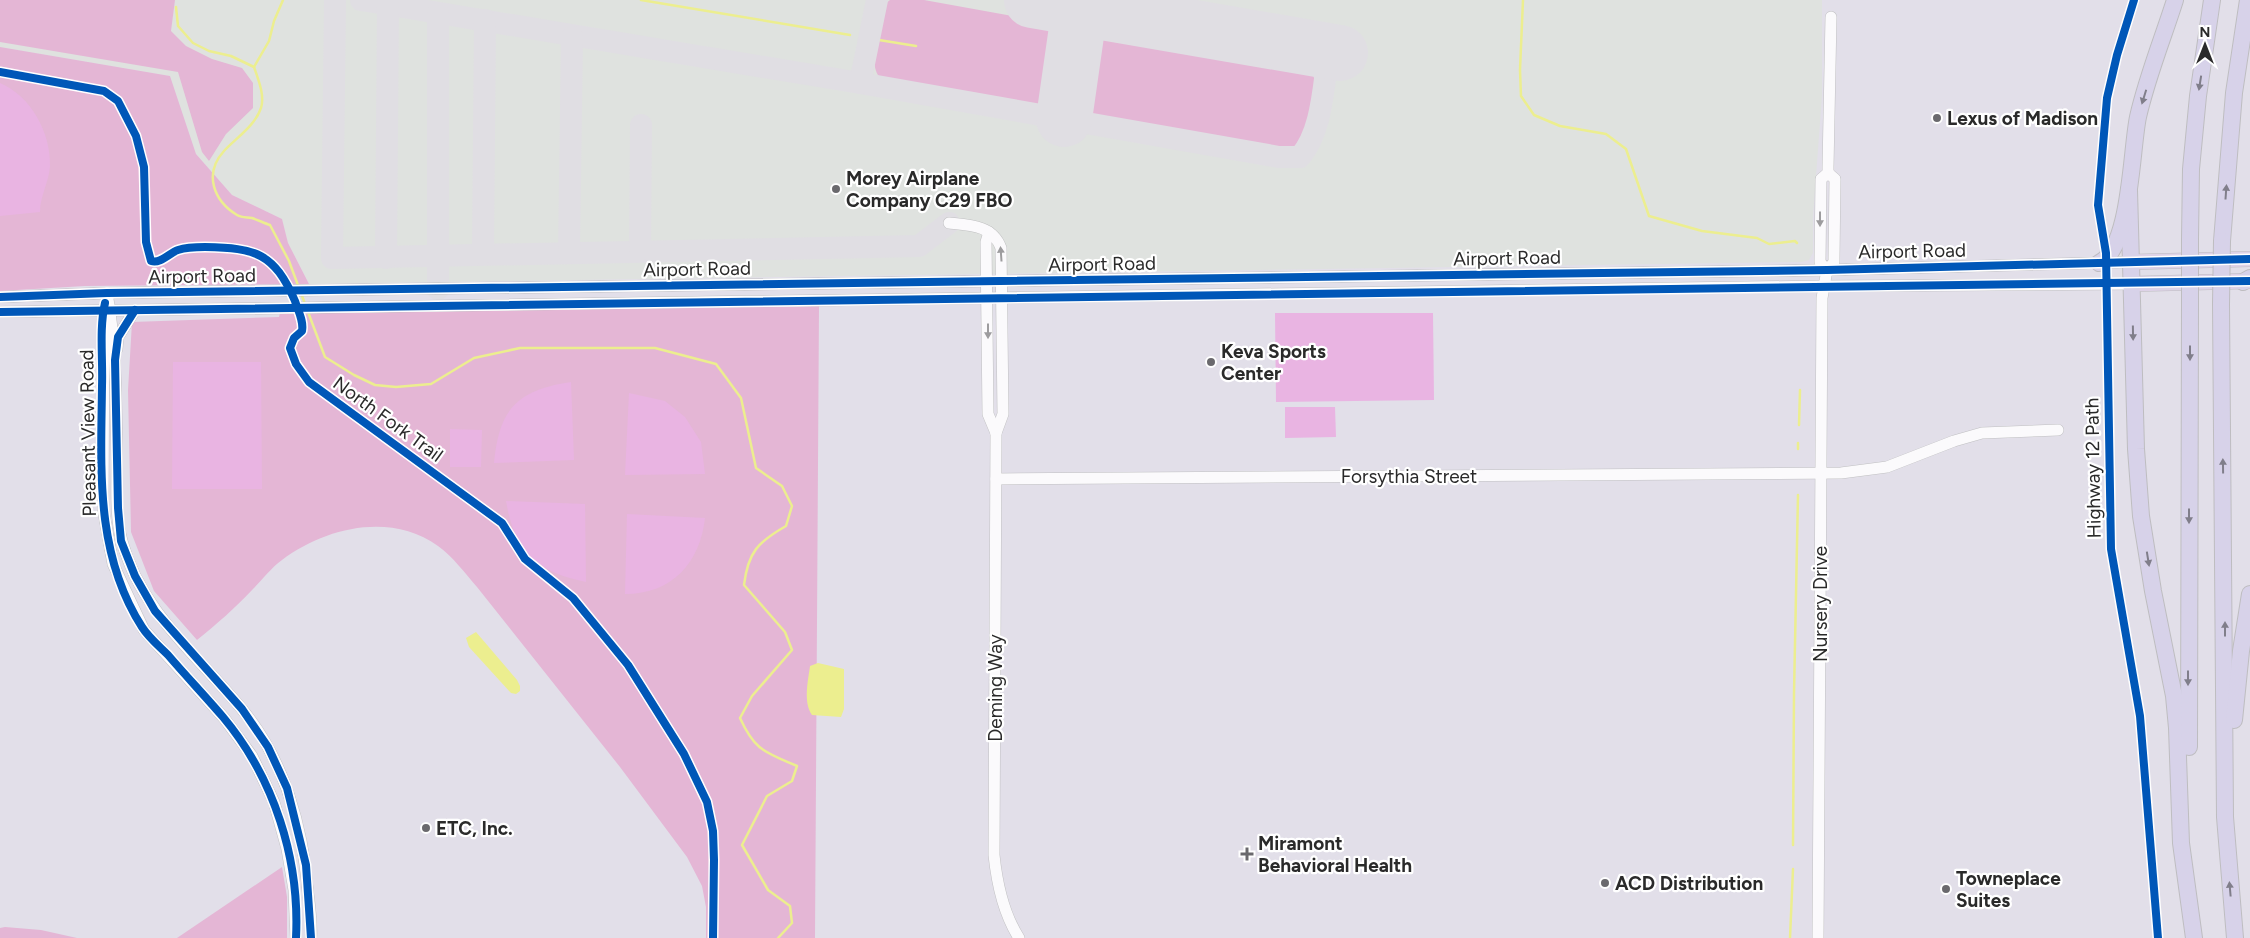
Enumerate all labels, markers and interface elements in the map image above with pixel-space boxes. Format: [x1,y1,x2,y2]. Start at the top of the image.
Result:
north arrow [2180,20,2230,70]
text: N [2200,24,2210,41]
one-way arrow [2195,75,2203,91]
one-way arrow [2140,89,2148,104]
place label: Lexus of Madison [1947,107,2098,130]
marker: Lexus of Madison [1931,112,1943,124]
place label: Morey Airplane Company C29 FBO [846,167,1012,212]
marker: Morey Airplane Company C29 FBO [830,183,842,195]
one-way arrow [2222,184,2230,200]
one-way arrow [1816,211,1824,227]
street label: Airport Road [1858,239,1966,263]
one-way arrow [997,246,1005,262]
street label: Airport Road [1453,246,1561,270]
street label: Airport Road [1048,252,1156,276]
street label: Airport Road [643,257,751,281]
street label: Airport Road [148,264,256,288]
one-way arrow [984,323,992,339]
one-way arrow [2129,325,2137,341]
place label: Keva Sports Center [1221,340,1326,385]
one-way arrow [2186,345,2194,361]
street label: Pleasant View Road [75,349,101,517]
marker: Keva Sports Center [1205,356,1217,368]
street label: North Fork Trail [328,371,448,467]
street label: Highway 12 Path [2080,397,2106,539]
one-way arrow [2219,458,2227,474]
street label: Forsythia Street [1341,465,1477,488]
one-way arrow [2185,508,2193,524]
street label: Nursery Drive [1809,546,1832,662]
one-way arrow [2144,551,2152,567]
one-way arrow [2221,620,2229,636]
street label: Deming Way [984,634,1007,742]
one-way arrow [2184,670,2192,686]
place label: ETC, Inc. [436,817,513,840]
marker: ETC, Inc. [420,822,432,834]
place label: Miramont Behavioral Health [1258,832,1412,877]
marker: Miramont Behavioral Health [1240,847,1254,861]
place label: Towneplace Suites [1956,867,2061,912]
place label: ACD Distribution [1615,872,1763,895]
marker: ACD Distribution [1599,877,1611,889]
one-way arrow [2226,881,2234,897]
marker: Towneplace Suites [1940,883,1952,895]

